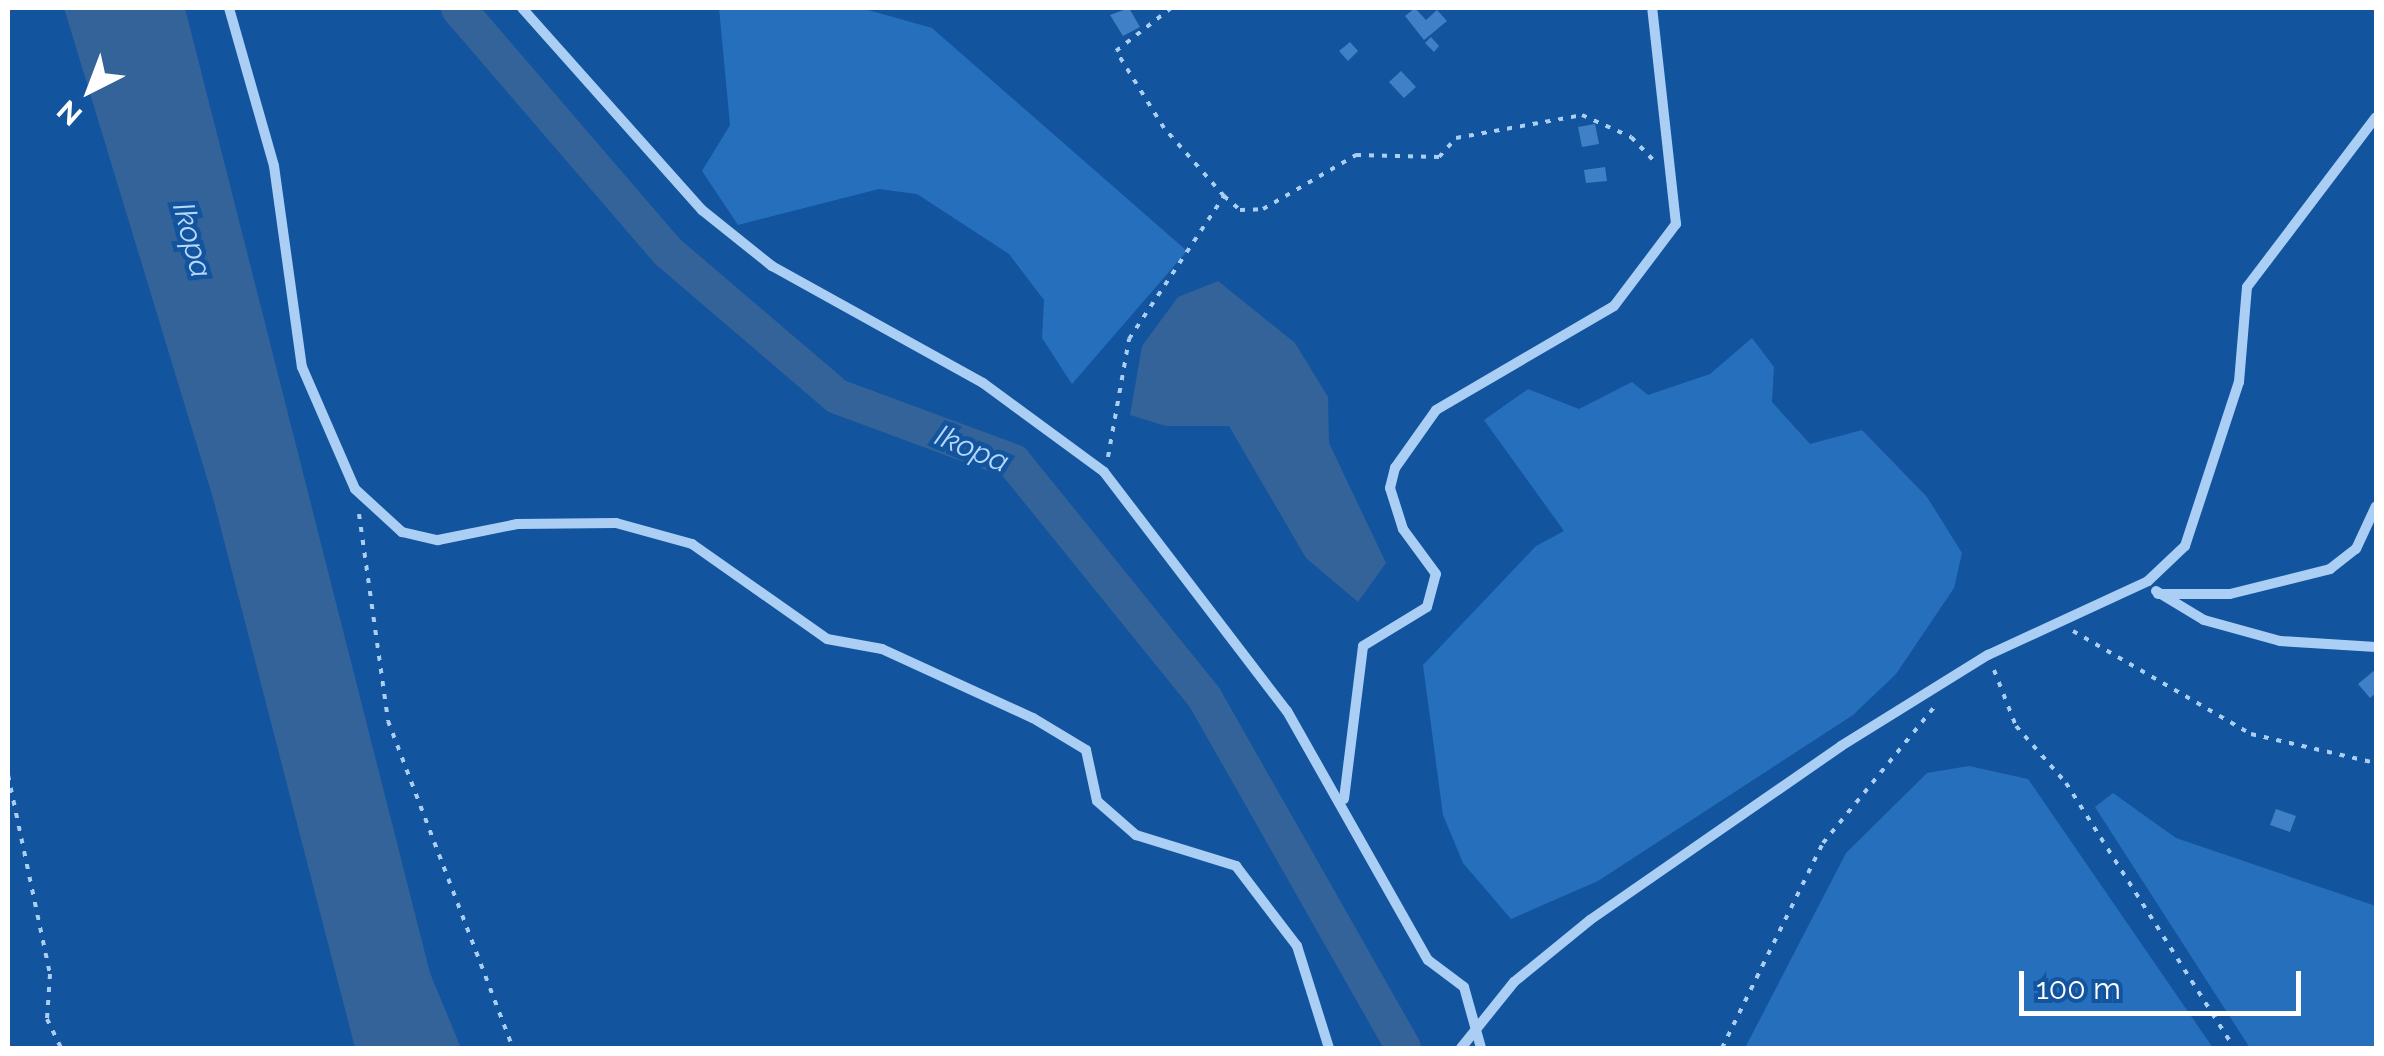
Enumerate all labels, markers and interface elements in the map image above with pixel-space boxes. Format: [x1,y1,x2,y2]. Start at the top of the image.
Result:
north arrow [40,40,140,140]
text: N [51,93,89,132]
water label: Ikopa [165,199,219,281]
water label: Ikopa [930,418,1014,480]
scale bar [2024,951,2306,1013]
text: 100 m [2036,971,2121,1006]

